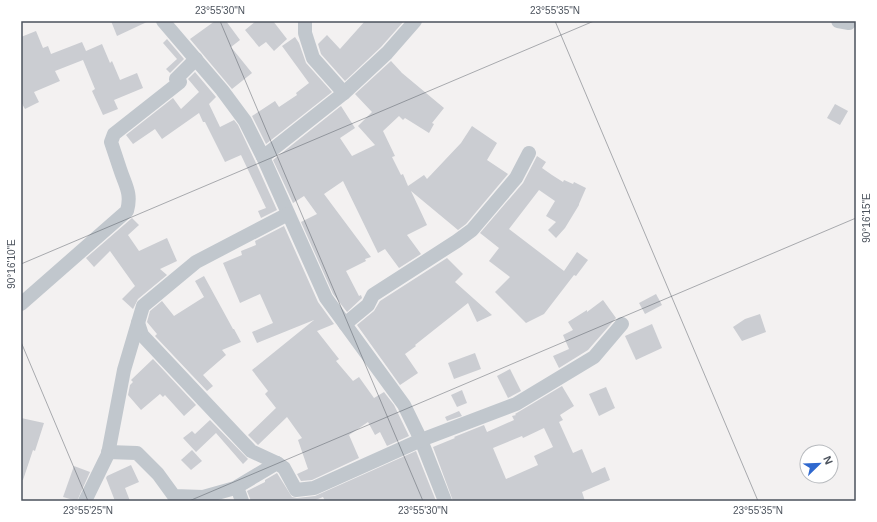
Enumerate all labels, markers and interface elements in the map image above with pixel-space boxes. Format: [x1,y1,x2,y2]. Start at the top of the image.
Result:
text: 23°55'30"N [195,5,245,16]
text: 23°55'35"N [530,5,580,16]
text: 90°16'15"E [861,193,872,243]
text: 90°16'10"E [6,239,17,289]
north arrow [799,444,839,484]
text: N [821,454,835,466]
text: 23°55'25"N [63,505,113,516]
text: 23°55'30"N [398,505,448,516]
text: 23°55'35"N [733,505,783,516]

